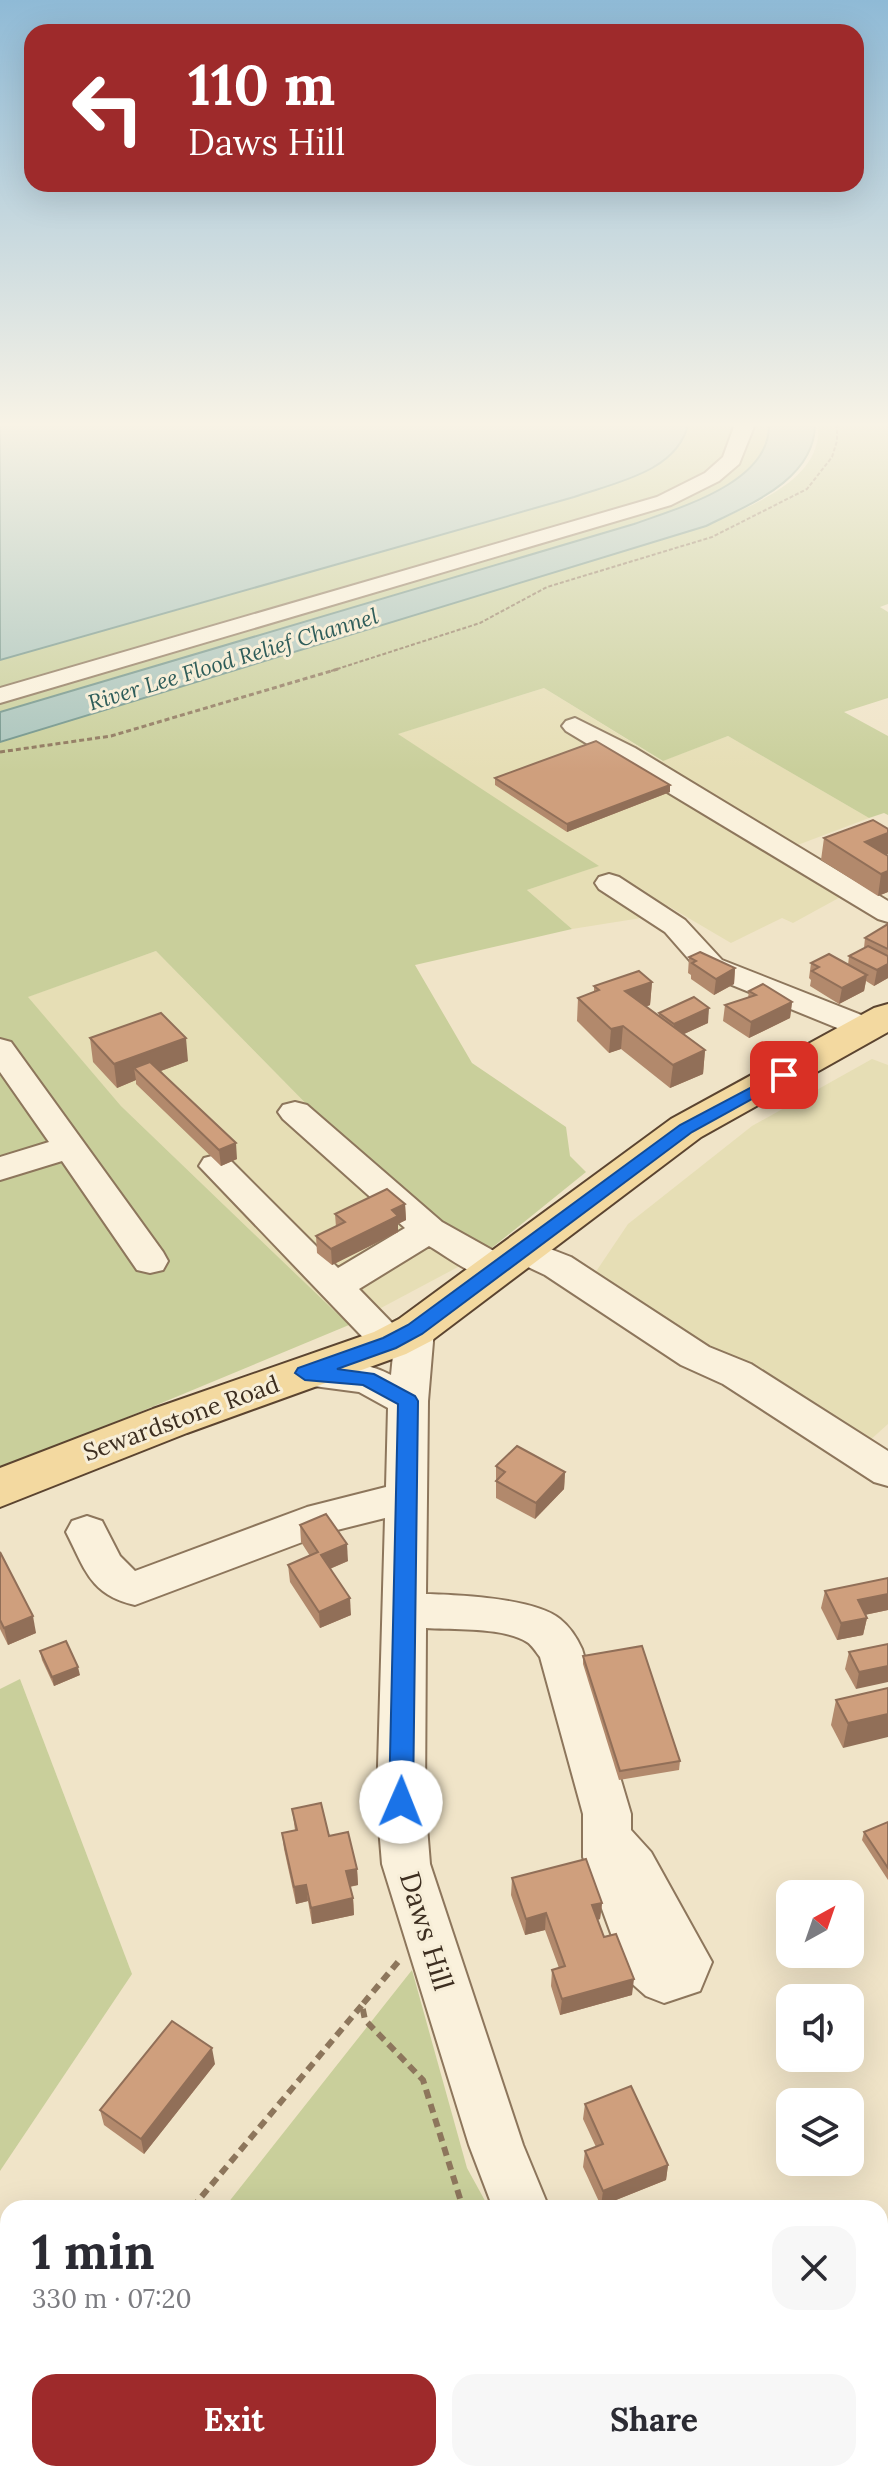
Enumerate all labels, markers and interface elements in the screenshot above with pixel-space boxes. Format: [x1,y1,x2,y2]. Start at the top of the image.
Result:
text: 110 m [188,49,335,120]
icon: left [56,56,160,160]
text: Daws Hill [188,119,345,165]
water label: River Lee Flood Relief Channel [85,602,381,716]
pin [750,1041,818,1109]
icon: arrive [762,1053,806,1097]
street label: Sewardstone Road [79,1368,283,1468]
position arrow [359,1760,443,1844]
street label: Daws Hill [392,1867,462,1995]
north arrow [776,1880,864,1968]
map controls [776,1880,864,2176]
button: sound [776,1984,864,2072]
button: layers [776,2088,864,2176]
text: 1 min [32,2221,155,2282]
button: close [772,2226,856,2310]
text: 330 m · 07:20 [32,2282,192,2315]
button: Exit [32,2374,436,2466]
button: Share [452,2374,856,2466]

